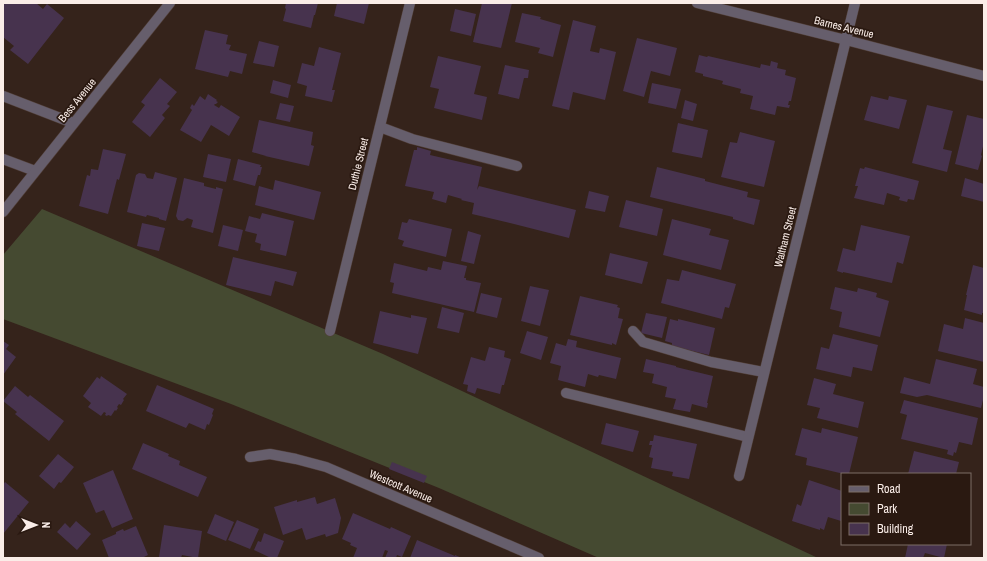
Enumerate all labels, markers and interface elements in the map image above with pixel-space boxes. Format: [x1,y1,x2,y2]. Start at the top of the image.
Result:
street label: Barnes Avenue [813,13,875,41]
street label: Bess Avenue [55,75,99,125]
street label: Duthie Street [345,136,371,191]
street label: Waltham Street [771,205,799,269]
street label: Westcott Avenue [367,466,435,506]
legend [841,473,971,545]
text: Road [877,481,901,497]
text: Park [877,501,897,517]
north arrow [16,505,56,545]
text: Building [877,521,914,537]
text: N [39,522,53,528]

